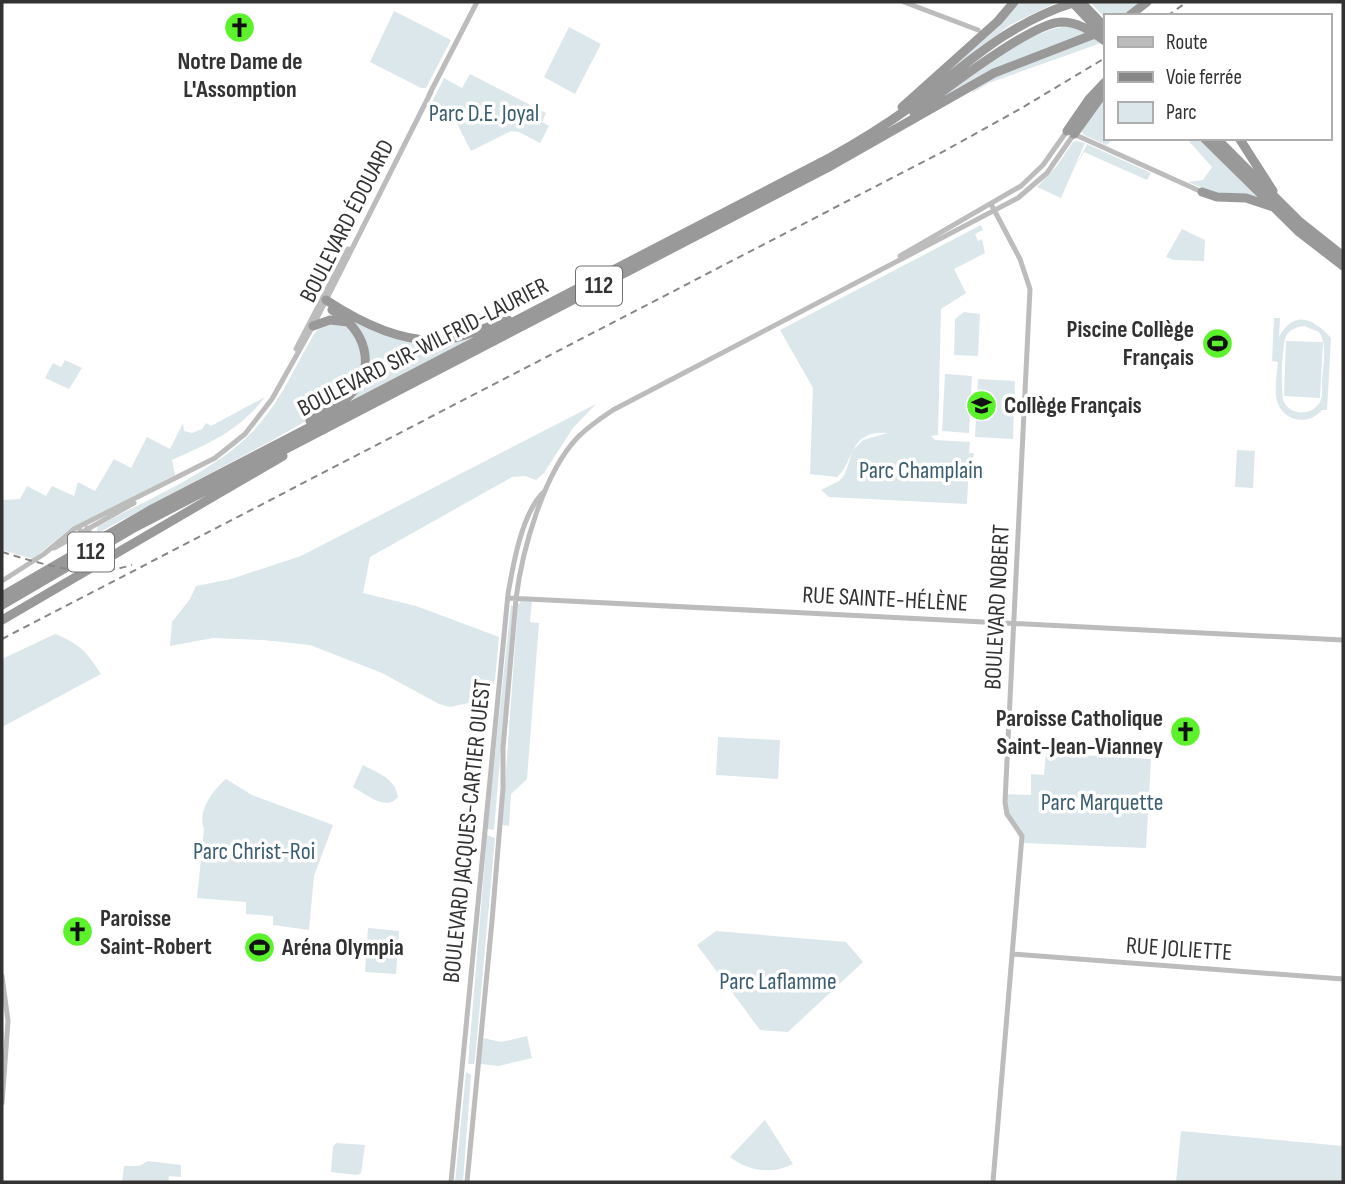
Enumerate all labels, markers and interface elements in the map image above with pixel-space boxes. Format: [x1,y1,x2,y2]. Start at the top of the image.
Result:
church icon: Notre Dame de L'Assomption [223,10,257,44]
legend [1104,14,1331,140]
text: Route [1166,30,1208,55]
place label: Notre Dame de L'Assomption [177,47,303,104]
text: Voie ferrée [1166,65,1242,90]
park label: Parc D.E. Joyal [429,99,539,128]
text: Parc [1166,100,1197,125]
street label: BOULEVARD ÉDOUARD [294,135,400,307]
road number: 112 [576,266,622,306]
street label: BOULEVARD SIR-WILFRID-LAURIER [293,271,553,423]
place label: Piscine Collège Français [1067,315,1194,372]
sports icon: Piscine Collège Français [1200,326,1234,360]
school or university icon: Collège Français [964,388,998,422]
place label: Collège Français [1004,391,1142,420]
park label: Parc Champlain [859,456,983,485]
street label: BOULEVARD NOBERT [978,523,1016,690]
road number: 112 [68,532,114,572]
street label: RUE SAINTE-HÉLÈNE [802,580,968,618]
street label: BOULEVARD JACQUES-CARTIER OUEST [437,677,497,984]
place label: Paroisse Catholique Saint-Jean-Vianney [996,704,1163,761]
church icon: Paroisse Catholique Saint-Jean-Vianney [1169,715,1203,749]
park label: Parc Marquette [1041,788,1163,817]
park label: Parc Christ-Roi [193,837,315,866]
place label: Paroisse Saint-Robert [100,904,212,961]
church icon: Paroisse Saint-Robert [60,915,94,949]
sports icon: Aréna Olympia [242,930,276,964]
street label: RUE JOLIETTE [1125,931,1233,967]
place label: Aréna Olympia [281,933,404,962]
park label: Parc Laflamme [719,967,837,996]

